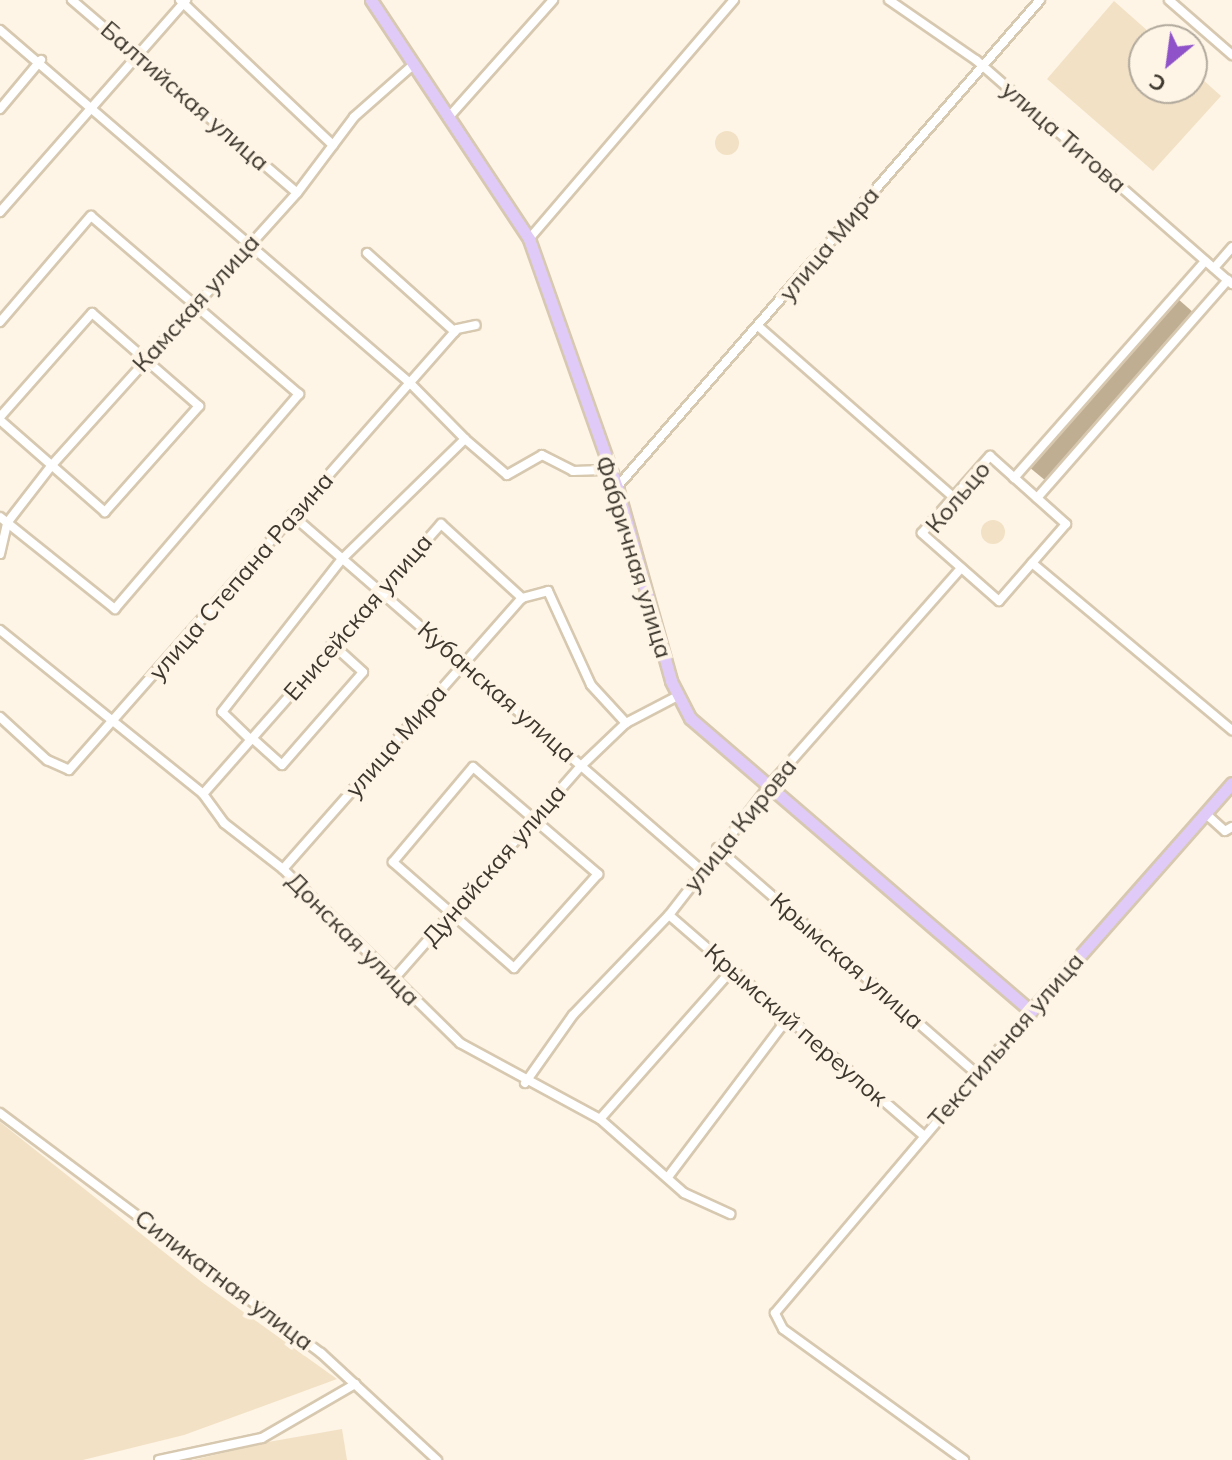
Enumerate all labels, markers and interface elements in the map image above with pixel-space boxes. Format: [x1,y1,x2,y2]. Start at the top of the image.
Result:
street label: Балтийская улица [95,15,275,177]
north arrow [1128,24,1208,104]
text: С [1144,67,1171,99]
street label: улица Титова [996,75,1132,199]
street label: улица Мира [773,181,885,307]
street label: Камская улица [127,228,265,378]
street label: Фабричная улица [589,452,679,662]
street label: Кольцо [920,455,996,539]
street label: улица Степана Разина [143,466,339,686]
street label: Енисейская улица [278,528,438,706]
street label: Кубанская улица [412,615,582,769]
street label: улица Мира [339,679,453,803]
street label: улица Кирова [678,753,802,897]
street label: Дунайская улица [416,779,572,951]
street label: Донская улица [280,866,426,1012]
street label: Крымская улица [765,887,929,1035]
street label: Крымский переулок [699,938,893,1112]
street label: Текстильная улица [922,947,1090,1133]
street label: Силикатная улица [129,1204,319,1356]

